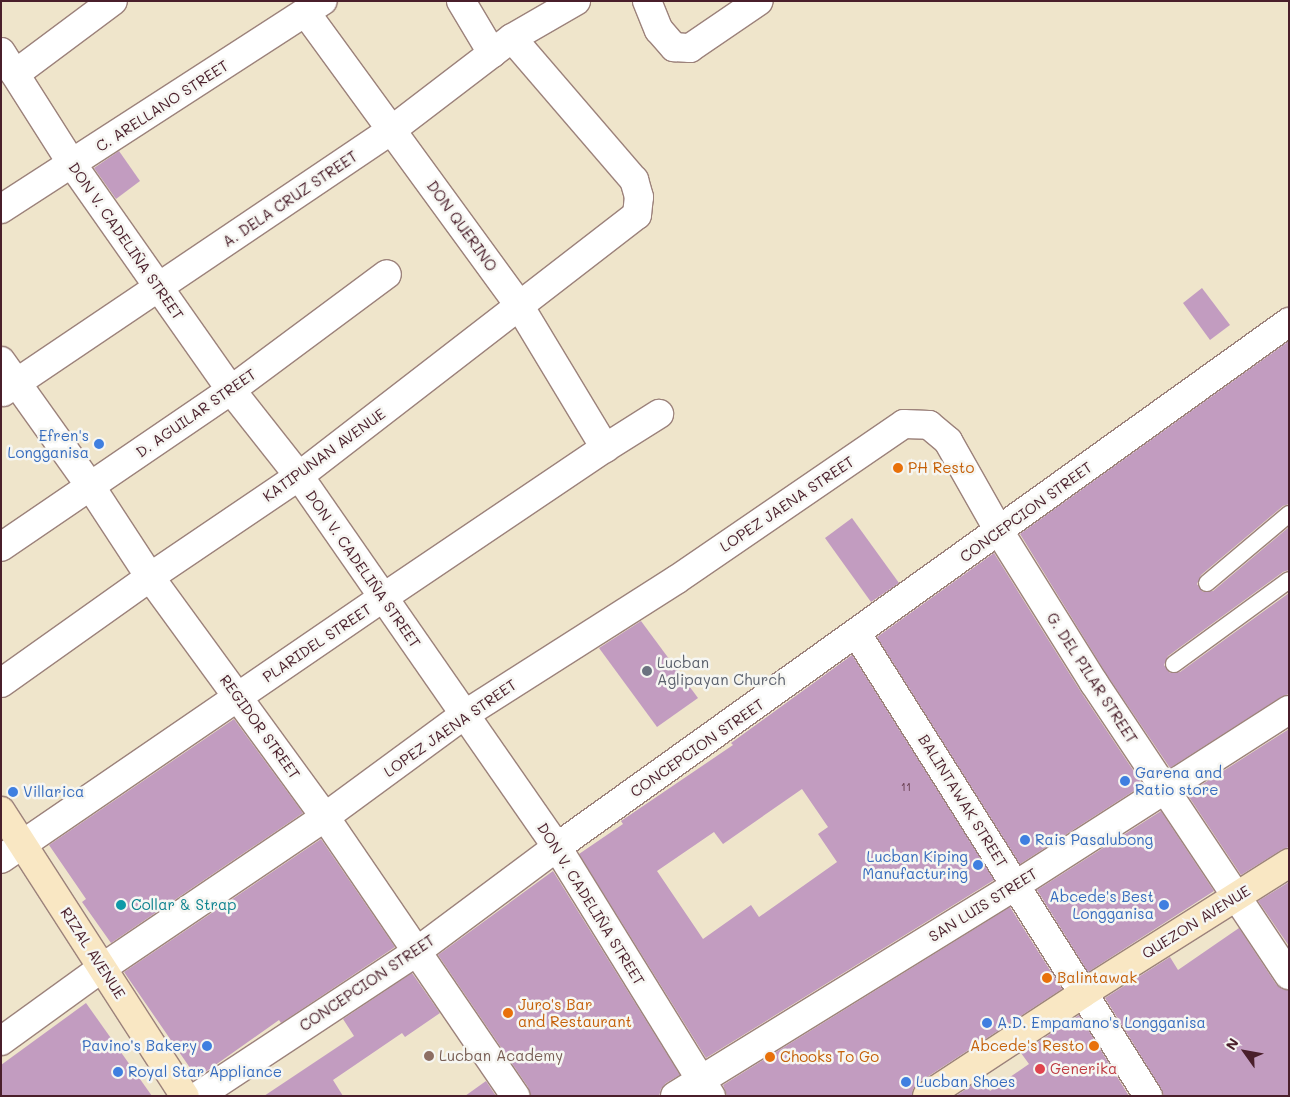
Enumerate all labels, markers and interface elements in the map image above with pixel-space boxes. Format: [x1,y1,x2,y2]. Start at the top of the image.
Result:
street label: C. ARELLANO STREET [92,56,232,156]
street label: A. DELA CRUZ STREET [219,147,361,251]
street label: DON V. CADELIÑA STREET [65,159,187,323]
street label: DON QUERINO [423,177,501,275]
street label: D. AGUILAR STREET [133,365,259,461]
street label: KATIPUNAN AVENUE [259,405,389,505]
place label: Efren's Longganisa [8,426,89,461]
marker: Efren's Longganisa [93,438,105,450]
street label: LOPEZ JAENA STREET [717,452,857,556]
street label: CONCEPCION STREET [956,458,1096,566]
place label: PH Resto [908,459,974,477]
marker: PH Resto [892,462,904,474]
street label: DON V. CADELIÑA STREET [302,487,424,651]
street label: PLARIDEL STREET [259,600,375,686]
street label: G. DEL PILAR STREET [1043,609,1141,747]
place label: Lucban Aglipayan Church [657,653,786,688]
marker: Lucban Aglipayan Church [641,665,653,677]
street label: REGIDOR STREET [216,671,304,783]
street label: LOPEZ JAENA STREET [380,675,520,781]
street label: CONCEPCION STREET [627,695,767,801]
street label: BALINTAWAK STREET [915,731,1011,871]
place label: Garena and Ratio store [1135,763,1222,798]
marker: Garena and Ratio store [1119,775,1131,787]
house number: 11 [901,780,911,794]
place label: Villarica [23,783,84,801]
marker: Villarica [7,786,19,798]
street label: DON V. CADELIÑA STREET [534,819,648,989]
place label: Rais Pasalubong [1035,831,1153,849]
marker: Rais Pasalubong [1019,834,1031,846]
place label: Lucban Kiping Manufacturing [862,847,968,882]
marker: Lucban Kiping Manufacturing [972,859,984,871]
street label: SAN LUIS STREET [925,864,1041,946]
street label: QUEZON AVENUE [1139,881,1253,963]
place label: Abcede's Best Longganisa [1049,887,1154,922]
place label: Collar & Strap [131,896,237,914]
marker: Collar & Strap [115,899,127,911]
marker: Abcede's Best Longganisa [1158,899,1170,911]
street label: RIZAL AVENUE [57,904,129,1002]
street label: CONCEPCION STREET [296,931,438,1035]
place label: Balintawak [1057,969,1137,987]
marker: Balintawak [1041,972,1053,984]
place label: Juro's Bar and Restaurant [518,995,632,1030]
marker: Juro's Bar and Restaurant [502,1007,514,1019]
place label: A.D. Empamano's Longganisa [997,1014,1206,1032]
marker: A.D. Empamano's Longganisa [981,1017,993,1029]
north arrow [1220,1027,1270,1077]
text: N [1221,1034,1243,1053]
place label: Pavino's Bakery [82,1037,197,1055]
place label: Abcede's Resto [970,1037,1084,1055]
marker: Pavino's Bakery [201,1040,213,1052]
marker: Abcede's Resto [1088,1040,1100,1052]
place label: Lucban Academy [439,1047,563,1065]
place label: Chooks To Go [780,1048,879,1066]
marker: Lucban Academy [423,1050,435,1062]
marker: Chooks To Go [764,1051,776,1063]
place label: Generika [1050,1060,1117,1078]
place label: Royal Star Appliance [128,1063,282,1081]
marker: Generika [1034,1063,1046,1075]
marker: Royal Star Appliance [112,1066,124,1078]
place label: Lucban Shoes [916,1073,1015,1091]
marker: Lucban Shoes [900,1076,912,1088]

